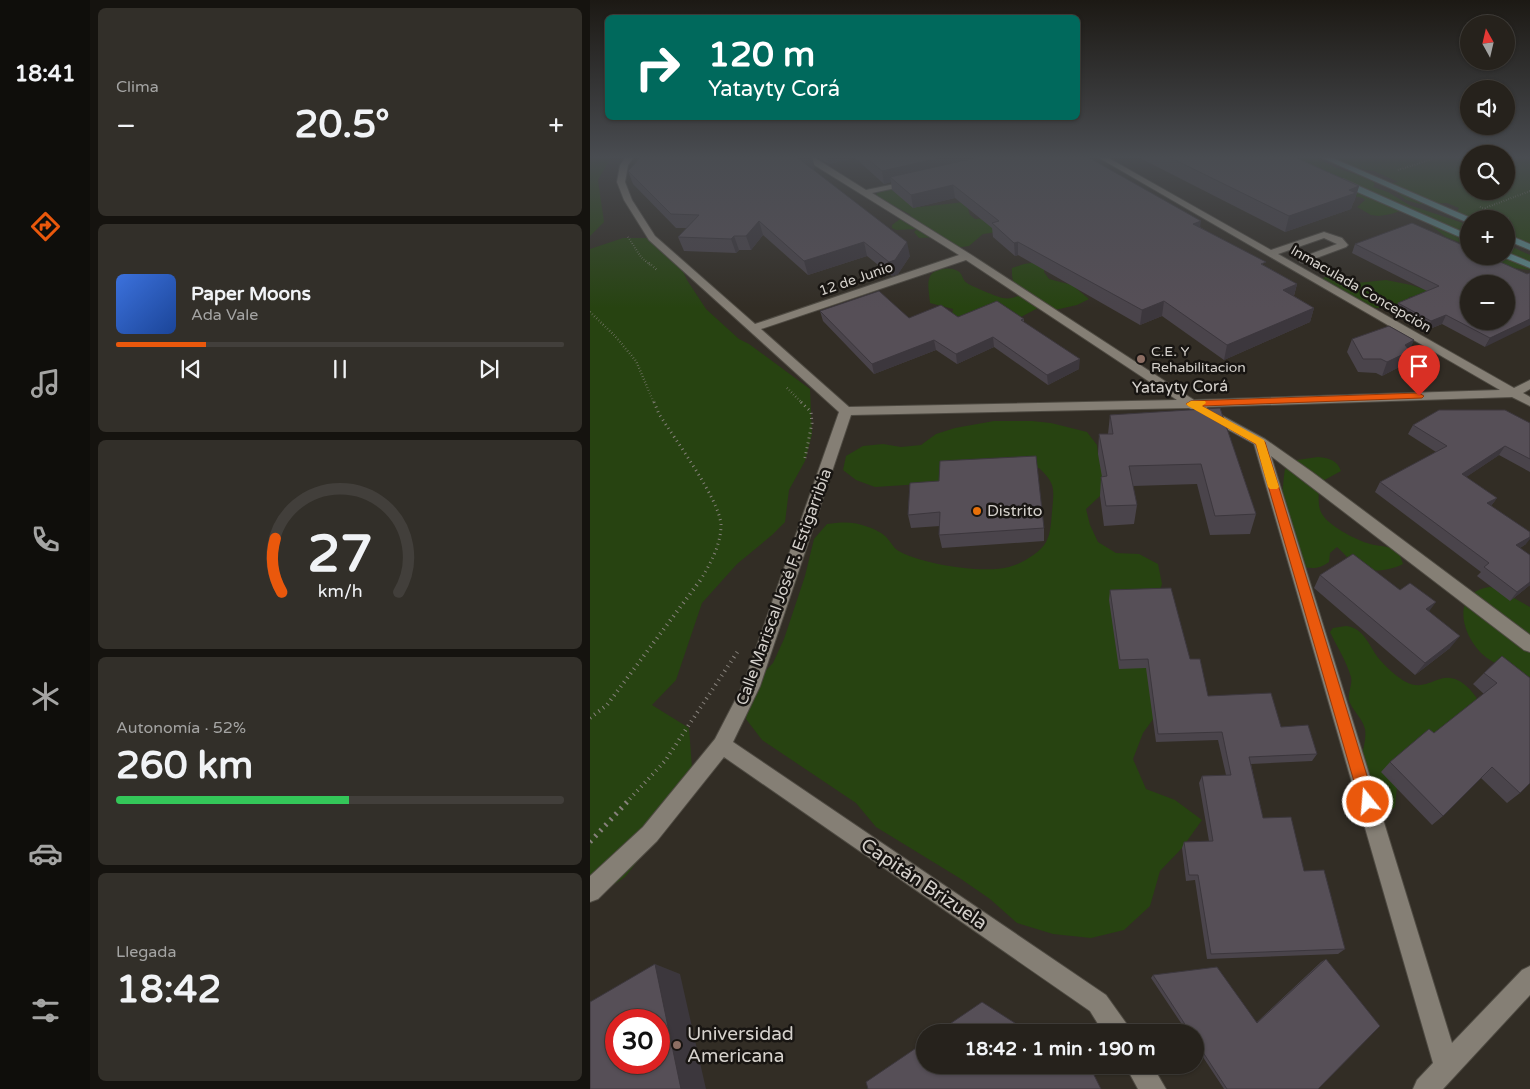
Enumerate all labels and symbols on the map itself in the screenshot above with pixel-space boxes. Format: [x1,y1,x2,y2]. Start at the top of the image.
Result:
north arrow [1460,15,1515,70]
street label: Inmaculada Concepción [1288,242,1434,336]
street label: 12 de Junio [817,258,895,300]
place label: C.E. Y Rehabilitacion [1151,343,1246,376]
pin [1398,345,1440,396]
marker: C.E. Y Rehabilitacion [1135,353,1147,365]
street label: Yatayty Corá [1132,376,1228,398]
street label: Calle Mariscal José F. Estigarribia [732,466,836,708]
place label: Distrito [987,501,1042,521]
marker: Distrito [971,505,983,517]
position arrow [1341,775,1393,827]
street label: Capitán Brizuela [857,834,991,934]
speed limit sign: 30 [605,1009,670,1074]
place label: Universidad Americana [687,1023,794,1067]
marker: Universidad Americana [671,1039,683,1051]

